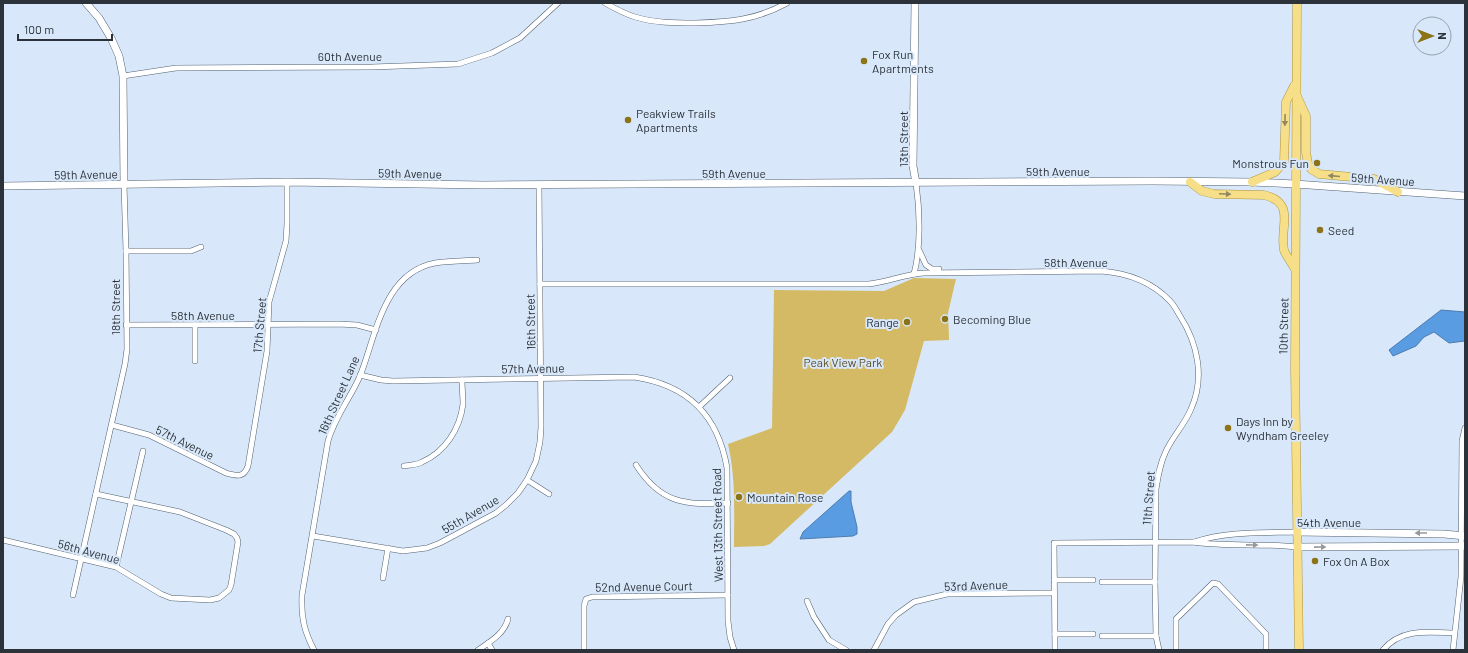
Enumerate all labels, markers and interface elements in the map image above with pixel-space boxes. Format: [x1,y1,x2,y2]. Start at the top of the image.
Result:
scale bar [18,16,112,42]
north arrow [1412,16,1452,56]
text: 100 m [24,22,54,36]
text: N [1436,32,1449,40]
place label: Fox Run Apartments [872,47,934,75]
street label: 60th Avenue [318,49,382,63]
marker: Fox Run Apartments [859,56,869,66]
place label: Peakview Trails Apartments [636,106,716,134]
street label: 13th Street [896,111,910,167]
one-way arrow [1282,114,1288,127]
marker: Peakview Trails Apartments [623,115,633,125]
place label: Monstrous Fun [1232,156,1309,170]
marker: Monstrous Fun [1312,158,1322,168]
street label: 59th Avenue [1026,164,1090,178]
street label: 59th Avenue [378,165,442,181]
street label: 59th Avenue [54,166,118,182]
street label: 59th Avenue [702,166,766,180]
street label: 59th Avenue [1351,170,1415,188]
one-way arrow [1328,172,1340,179]
one-way arrow [1219,191,1231,198]
place label: Seed [1328,223,1354,237]
marker: Seed [1315,225,1325,235]
street label: 58th Avenue [1044,255,1108,269]
street label: 18th Street [108,279,122,335]
street label: 16th Street [523,294,537,350]
street label: 17th Street [250,297,268,353]
street label: 10th Street [1276,297,1290,355]
street label: 58th Avenue [171,308,235,322]
place label: Becoming Blue [953,312,1031,326]
marker: Becoming Blue [940,314,950,324]
place label: Range [866,315,899,329]
marker: Range [902,317,912,327]
street label: 16th Street Lane [314,354,362,436]
park label: Peak View Park [804,355,882,369]
street label: 57th Avenue [501,360,565,376]
place label: Days Inn by Wyndham Greeley [1236,414,1329,442]
street label: 57th Avenue [154,422,216,462]
marker: Days Inn by Wyndham Greeley [1223,423,1233,433]
street label: West 13th Street Road [709,468,725,582]
street label: 11th Street [1139,470,1157,526]
place label: Mountain Rose [747,490,823,504]
street label: 55th Avenue [439,492,501,536]
marker: Mountain Rose [734,492,744,502]
street label: 54th Avenue [1297,515,1361,529]
one-way arrow [1414,530,1427,536]
street label: 56th Avenue [56,536,122,566]
one-way arrow [1246,542,1259,548]
one-way arrow [1314,544,1327,550]
place label: Fox On A Box [1323,554,1390,568]
marker: Fox On A Box [1310,556,1320,566]
street label: 53rd Avenue [944,577,1008,593]
street label: 52nd Avenue Court [595,578,693,594]

